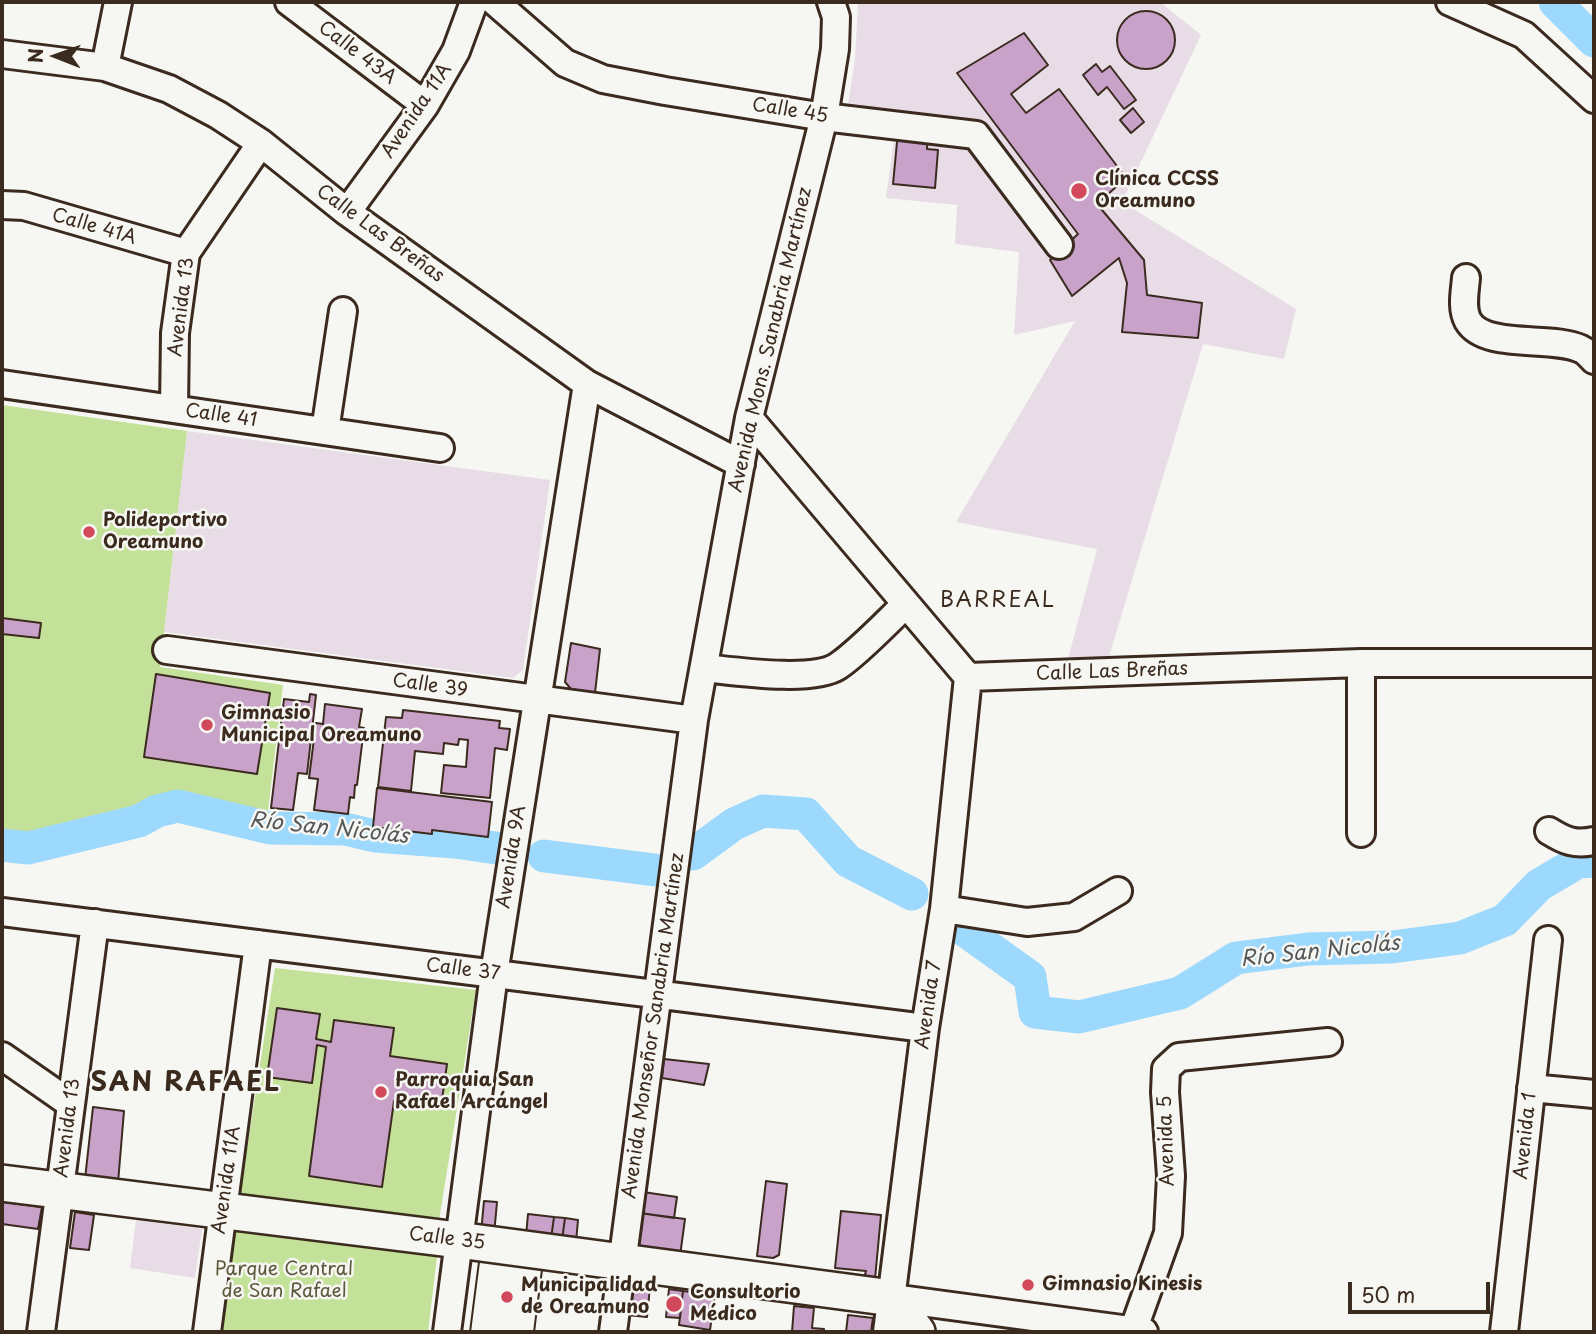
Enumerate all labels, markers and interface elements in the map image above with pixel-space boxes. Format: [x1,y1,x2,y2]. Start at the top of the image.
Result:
street label: Calle 43A [314,16,400,90]
north arrow [21,21,91,91]
text: N [21,48,49,63]
street label: Avenida 11A [377,59,457,163]
street label: Calle 45 [750,94,830,128]
place label: Clínica CCSS Oreamuno [1095,169,1219,213]
street label: Calle Las Breñas [312,180,448,288]
marker: Clínica CCSS Oreamuno [1069,181,1089,201]
street label: Avenida Mons. Sanabria Martínez [725,185,817,495]
street label: Calle 41A [49,204,139,250]
street label: Avenida 13 [165,256,199,358]
street label: Calle 41 [184,400,258,432]
place label: Polideportivo Oreamuno [103,510,227,554]
marker: Polideportivo Oreamuno [81,524,97,540]
district label: BARREAL [942,588,1054,614]
street label: Calle Las Breñas [1036,658,1188,686]
street label: Calle 39 [391,669,469,703]
place label: Gimnasio Municipal Oreamuno [221,703,421,747]
marker: Gimnasio Municipal Oreamuno [199,717,215,733]
street label: Avenida 9A [493,804,531,910]
water label: Río San Nicolás [248,808,410,850]
street label: Avenida Monseñor Sanabria Martínez [618,852,690,1200]
water label: Río San Nicolás [1239,931,1401,973]
street label: Calle 37 [425,954,501,986]
street label: Avenida 7 [911,959,947,1051]
district label: SAN RAFAEL [93,1068,279,1100]
place label: Parroquia San Rafael Arcángel [395,1070,548,1114]
street label: Avenida 13 [51,1077,85,1179]
marker: Parroquia San Rafael Arcángel [373,1084,389,1100]
street label: Avenida 1 [1510,1091,1542,1181]
street label: Avenida 5 [1154,1095,1180,1187]
street label: Avenida 11A [208,1124,246,1236]
street label: Calle 35 [408,1223,486,1255]
park label: Parque Central de San Rafael [215,1259,353,1303]
scale bar [1351,1268,1493,1312]
place label: Gimnasio Kinesis [1042,1274,1202,1296]
place label: Municipalidad de Oreamuno [521,1275,657,1319]
marker: Gimnasio Kinesis [1020,1277,1036,1293]
text: 50 m [1361,1278,1415,1310]
place label: Consultorio Médico [690,1282,801,1326]
marker: Municipalidad de Oreamuno [499,1289,515,1305]
marker: Consultorio Médico [664,1294,684,1314]

